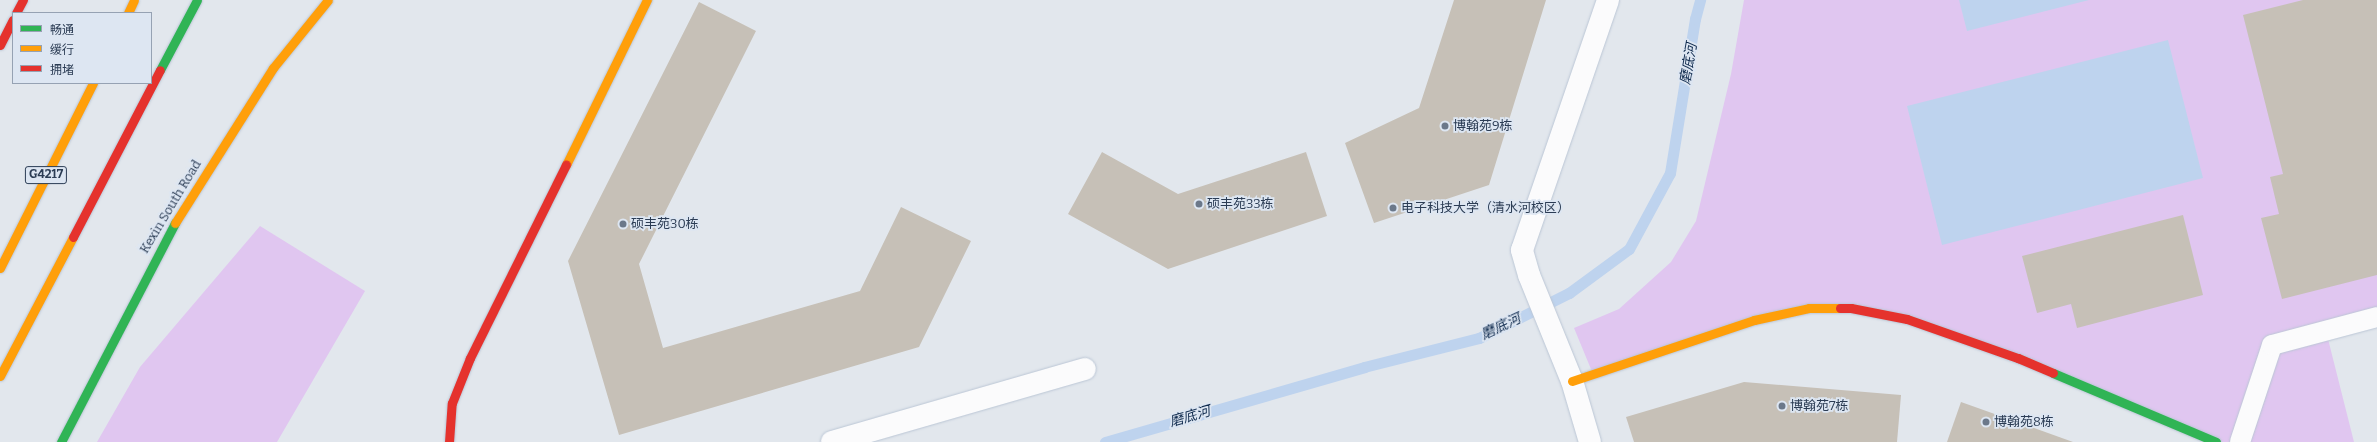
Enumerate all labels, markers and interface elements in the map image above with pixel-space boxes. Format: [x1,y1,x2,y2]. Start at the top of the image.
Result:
legend [12,12,152,84]
text: 畅通 [50,23,74,37]
water label: 磨底河 [1677,42,1701,86]
text: 缓行 [50,43,74,57]
text: 拥堵 [50,63,74,77]
place label: 博翰苑9栋 [1453,118,1513,134]
marker: 博翰苑9栋 [1440,121,1450,131]
street label: Kexin South Road [137,158,205,256]
road number: G4217 [24,165,68,185]
place label: 硕丰苑33栋 [1207,196,1274,212]
marker: 硕丰苑33栋 [1194,199,1204,209]
place label: 电子科技大学（清水河校区） [1401,200,1570,216]
marker: 电子科技大学（清水河校区） [1388,203,1398,213]
place label: 硕丰苑30栋 [631,216,699,232]
marker: 硕丰苑30栋 [618,219,628,229]
water label: 磨底河 [1478,311,1524,343]
place label: 博翰苑7栋 [1790,398,1849,414]
marker: 博翰苑7栋 [1777,401,1787,411]
water label: 磨底河 [1167,403,1213,431]
place label: 博翰苑8栋 [1994,414,2054,430]
marker: 博翰苑8栋 [1981,417,1991,427]

